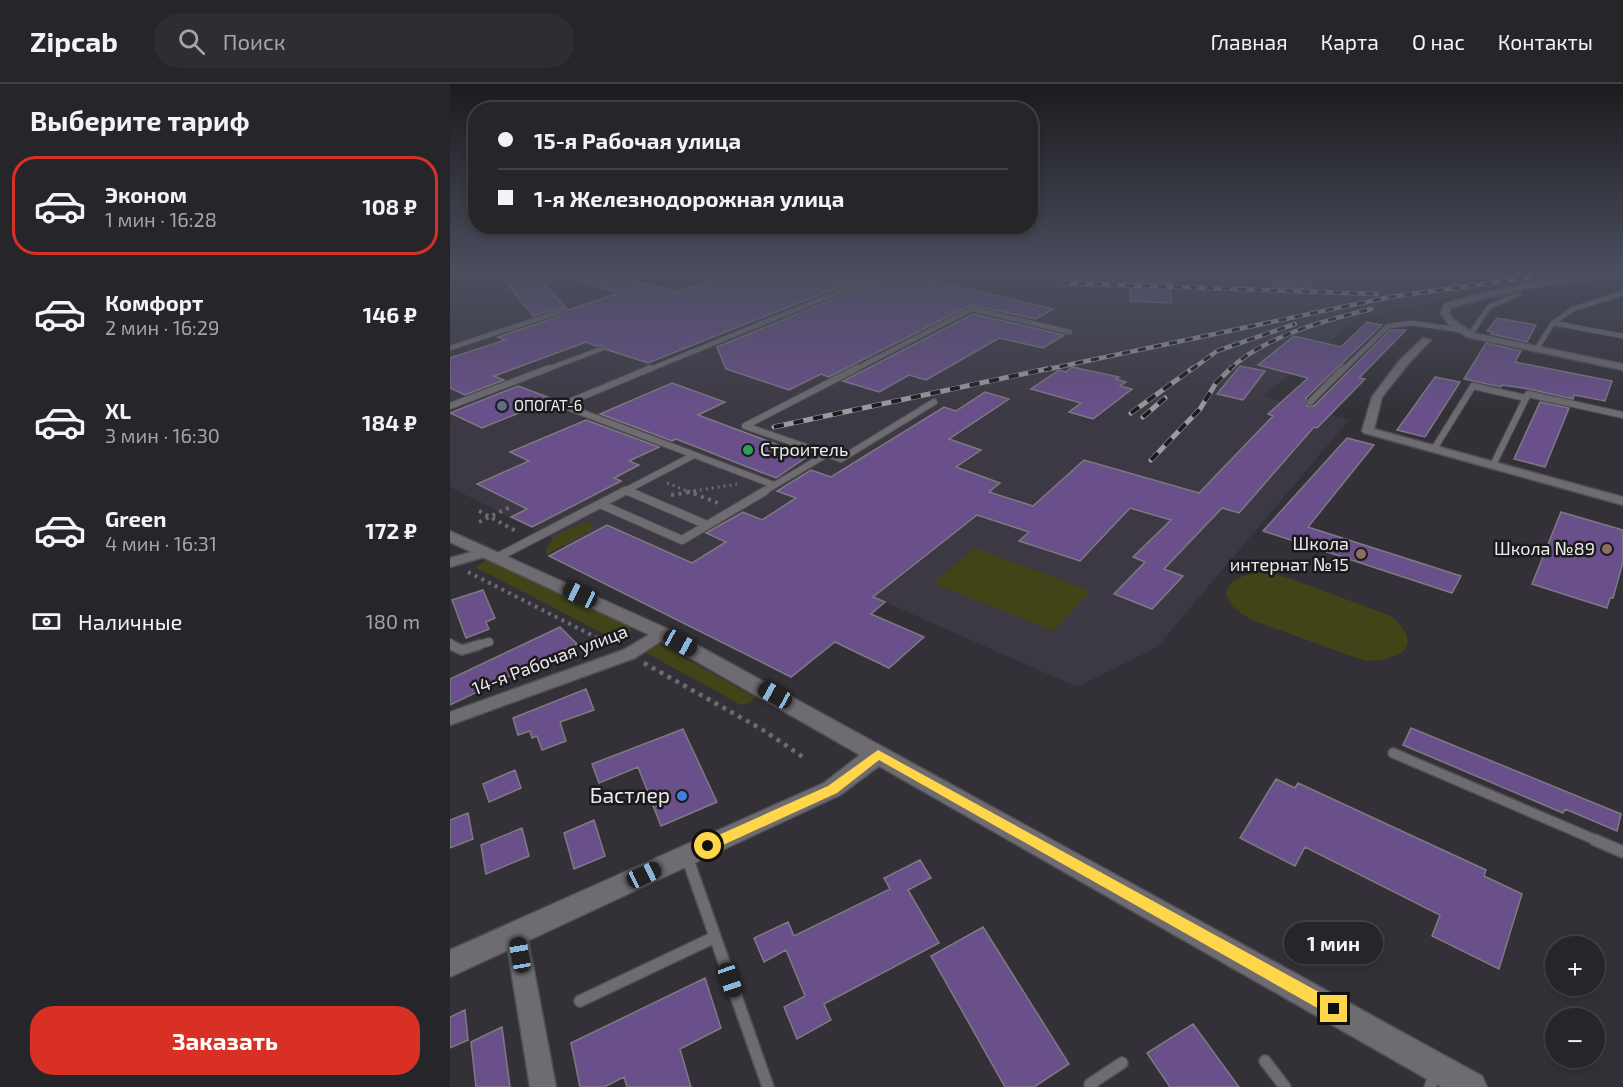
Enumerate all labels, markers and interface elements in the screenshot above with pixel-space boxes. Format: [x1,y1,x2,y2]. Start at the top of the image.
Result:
search box [154,14,574,68]
text: Zipcab [30,24,118,58]
icon: search [175,25,208,58]
text: Поиск [223,28,286,54]
text: Главная [1211,29,1288,54]
text: Карта [1321,29,1379,54]
text: О нас [1412,29,1465,54]
text: Контакты [1498,29,1593,54]
text: Выберите тариф [30,104,250,136]
text: 15-я Рабочая улица [534,127,741,153]
icon: car [33,179,87,233]
text: Эконом [105,181,187,207]
text: 1-я Железнодорожная улица [534,185,844,211]
text: 108 ₽ [362,193,417,219]
text: 1 мин · 16:28 [105,207,217,231]
icon: car [33,287,87,341]
text: Комфорт [105,289,203,315]
text: 146 ₽ [363,301,417,327]
text: 2 мин · 16:29 [105,315,219,339]
icon: car [33,395,87,449]
place label: ОПОГАТ-6 [514,396,582,414]
text: XL [105,397,131,423]
marker: ОПОГАТ-6 [495,399,509,413]
text: 184 ₽ [362,409,417,435]
text: 3 мин · 16:30 [105,423,220,447]
place label: Строитель [760,438,848,460]
marker: Строитель [741,443,755,457]
icon: car [33,503,87,557]
text: Green [105,505,167,531]
text: 172 ₽ [365,517,417,543]
text: 4 мин · 16:31 [105,531,217,555]
place label: Школа интернат №15 [1230,532,1349,575]
place label: Школа №89 [1494,537,1595,559]
marker: Школа №89 [1600,542,1614,556]
marker: Школа интернат №15 [1354,547,1368,561]
car [560,579,600,611]
icon: cash [30,605,63,638]
text: Наличные [78,608,182,634]
text: 180 m [366,609,420,633]
street label: 14-я Рабочая улица [469,619,631,699]
car [660,626,700,660]
car [755,678,795,712]
place label: Бастлер [590,782,670,807]
marker: Бастлер [675,789,689,803]
route start [694,832,721,859]
car [624,859,664,891]
callout: 1 мин [1284,922,1384,964]
text: 1 мин [1307,931,1360,955]
car [508,936,532,974]
map controls [1545,936,1605,1068]
button: + [1545,936,1605,996]
car [716,960,744,1000]
route end [1320,995,1347,1022]
button: Заказать [30,1006,420,1075]
button: − [1545,1008,1605,1068]

